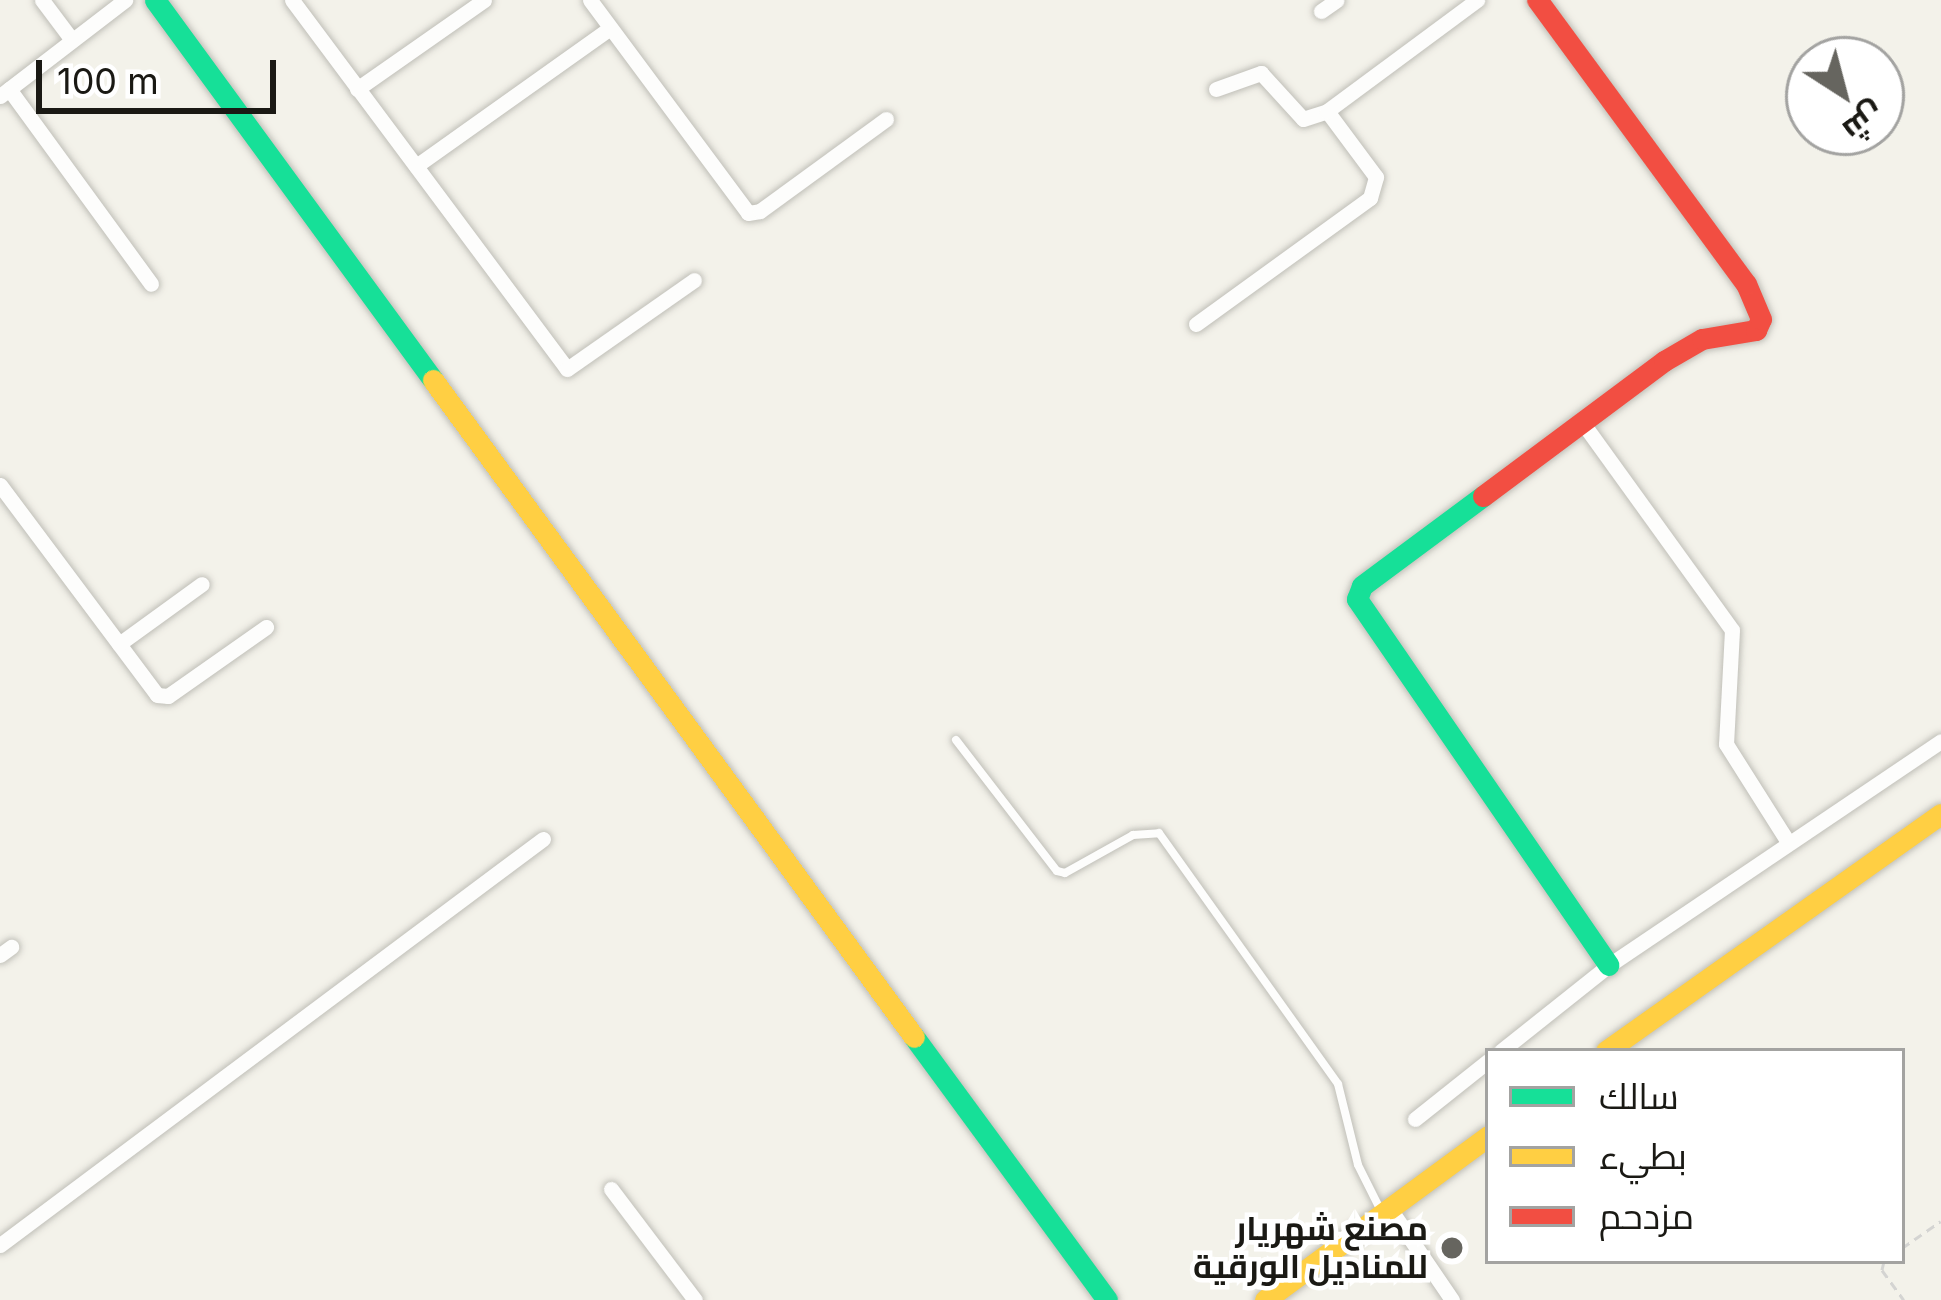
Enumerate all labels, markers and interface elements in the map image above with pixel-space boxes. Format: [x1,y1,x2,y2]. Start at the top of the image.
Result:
scale bar [42,36,282,110]
north arrow [1785,36,1905,156]
text: 100 m [57,59,159,103]
text: ش [1836,94,1893,151]
legend [1485,1048,1905,1264]
text: سالك [1599,1074,1679,1118]
text: بطيء [1599,1134,1687,1178]
text: مزدحم [1599,1194,1694,1238]
place label: مصنع شهريار للمناديل الورقية [1193,1209,1428,1287]
marker: مصنع شهريار للمناديل الورقية [1439,1235,1465,1261]

